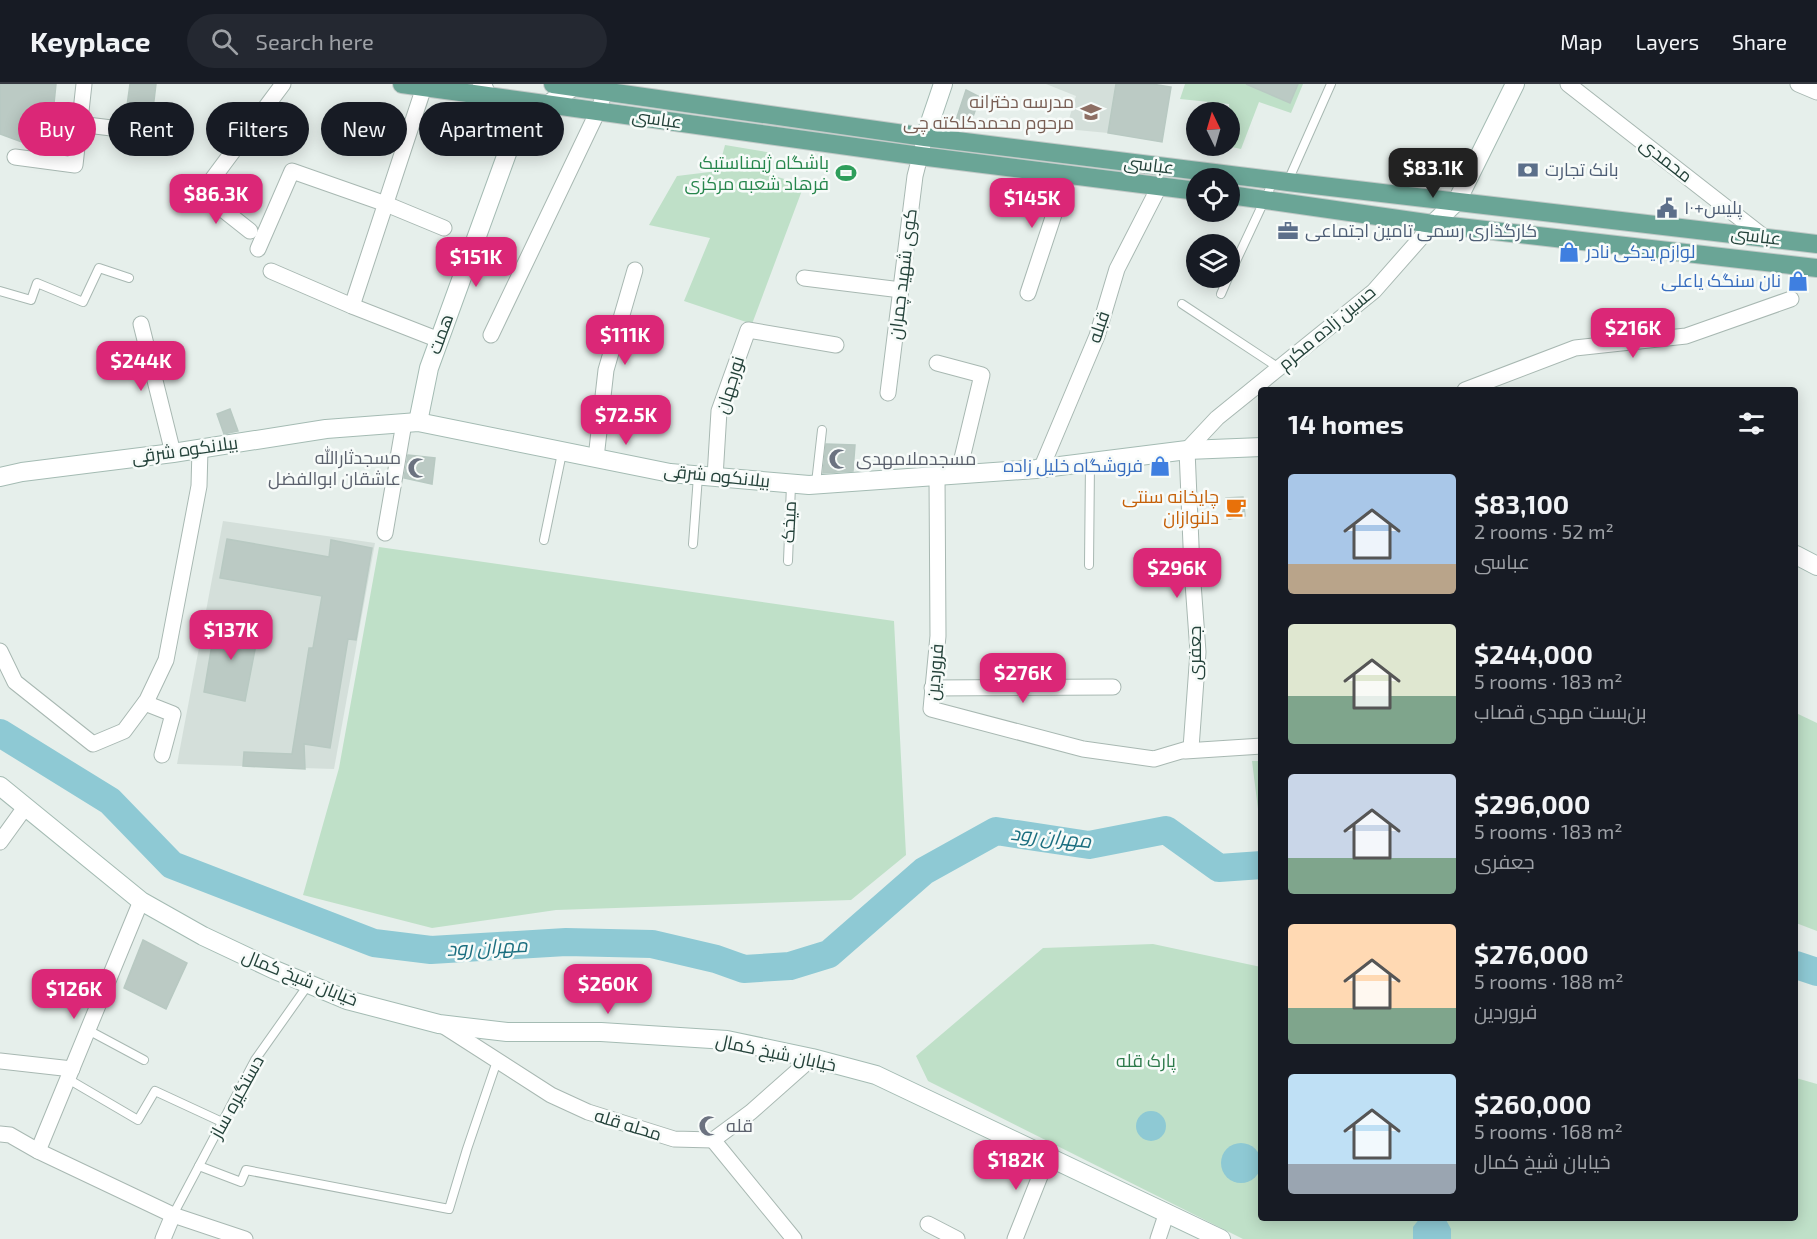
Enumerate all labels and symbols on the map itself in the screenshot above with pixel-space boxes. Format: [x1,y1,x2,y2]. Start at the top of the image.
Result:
place label: مدرسه دخترانه مرحوم محمدکلکته چی [903,90,1074,135]
school or university icon: مدرسه دخترانه مرحوم محمدکلکته چی [1079,100,1103,124]
north arrow [1186,102,1240,156]
street label: عباسى [631,104,684,133]
street label: محمدی [1635,132,1697,187]
pin: $83.1K [1384,148,1482,199]
street label: عباسى [1123,150,1175,179]
place label: باشگاه ژیمناستیک فرهاد شعبه مرکزی [685,151,829,195]
bank icon: بانک تجارت [1516,158,1540,182]
place label: بانک تجارت [1545,158,1619,181]
sports icon: باشگاه ژیمناستیک فرهاد شعبه مرکزی [834,161,858,185]
pin: $86.3K [167,174,265,225]
pin: $145K [990,178,1074,229]
public building icon: پلیس+۱۰ [1655,196,1679,220]
place label: پلیس+۱۰ [1684,196,1742,220]
street label: کوی شهید چمران [883,207,923,341]
office icon: کارگذاری رسمی تامین اجتماعی [1276,219,1300,243]
place label: کارگذاری رسمی تامین اجتماعی [1305,219,1537,242]
street label: عباسى [1730,221,1782,250]
pin: $151K [434,237,518,288]
shop icon: لوازم یدکی نادر [1557,240,1581,264]
place label: لوازم یدکی نادر [1585,240,1695,264]
place label: نان سنگک یاعلی [1661,269,1781,292]
shop icon: نان سنگک یاعلی [1786,269,1810,293]
street label: حسین زاده مکرم [1273,280,1381,376]
street label: قبله [1082,308,1114,345]
pin: $216K [1591,308,1675,359]
street label: همت [423,311,457,357]
pin: $111K [583,315,667,366]
pin: $244K [99,341,183,392]
street label: نورجهان [710,353,749,416]
pin: $72.5K [577,395,675,446]
street label: بیلانکوه شرقی [130,431,240,468]
place label: مسجدثارالله عاشقان ابوالفضل [268,446,401,490]
mosque icon: مسجدملامهدی [827,447,851,471]
place label: مسجدملامهدی [856,447,976,470]
place label: فروشگاه خلیل زاده [1003,454,1143,477]
shop icon: فروشگاه خلیل زاده [1148,454,1172,478]
mosque icon: مسجدثارالله عاشقان ابوالفضل [406,456,430,480]
street label: بیلانکوه شرقی [663,458,771,493]
place label: چایخانه سنتی دلنوازان [1122,485,1219,529]
cafe icon: چایخانه سنتی دلنوازان [1224,495,1248,519]
street label: میخک [776,500,800,544]
pin: $296K [1135,548,1219,599]
pin: $137K [189,610,273,661]
street label: جعفری [1183,626,1206,680]
street label: فروردین [921,643,948,701]
pin: $276K [981,653,1065,704]
water label: مهران رود [1009,820,1094,853]
water label: مهران رود [446,932,529,961]
street label: خیابان شیخ کمال [239,944,361,1012]
pin: $260K [566,964,650,1015]
pin: $126K [32,969,116,1020]
street label: خیابان شیخ کمال [713,1028,839,1078]
park label: پارک قله [1116,1049,1176,1073]
street label: دستگیره ساز [204,1051,269,1143]
street label: محله قله [592,1103,665,1145]
mosque icon: قله [697,1114,721,1138]
place label: قله [726,1114,753,1136]
pin: $182K [974,1140,1058,1191]

